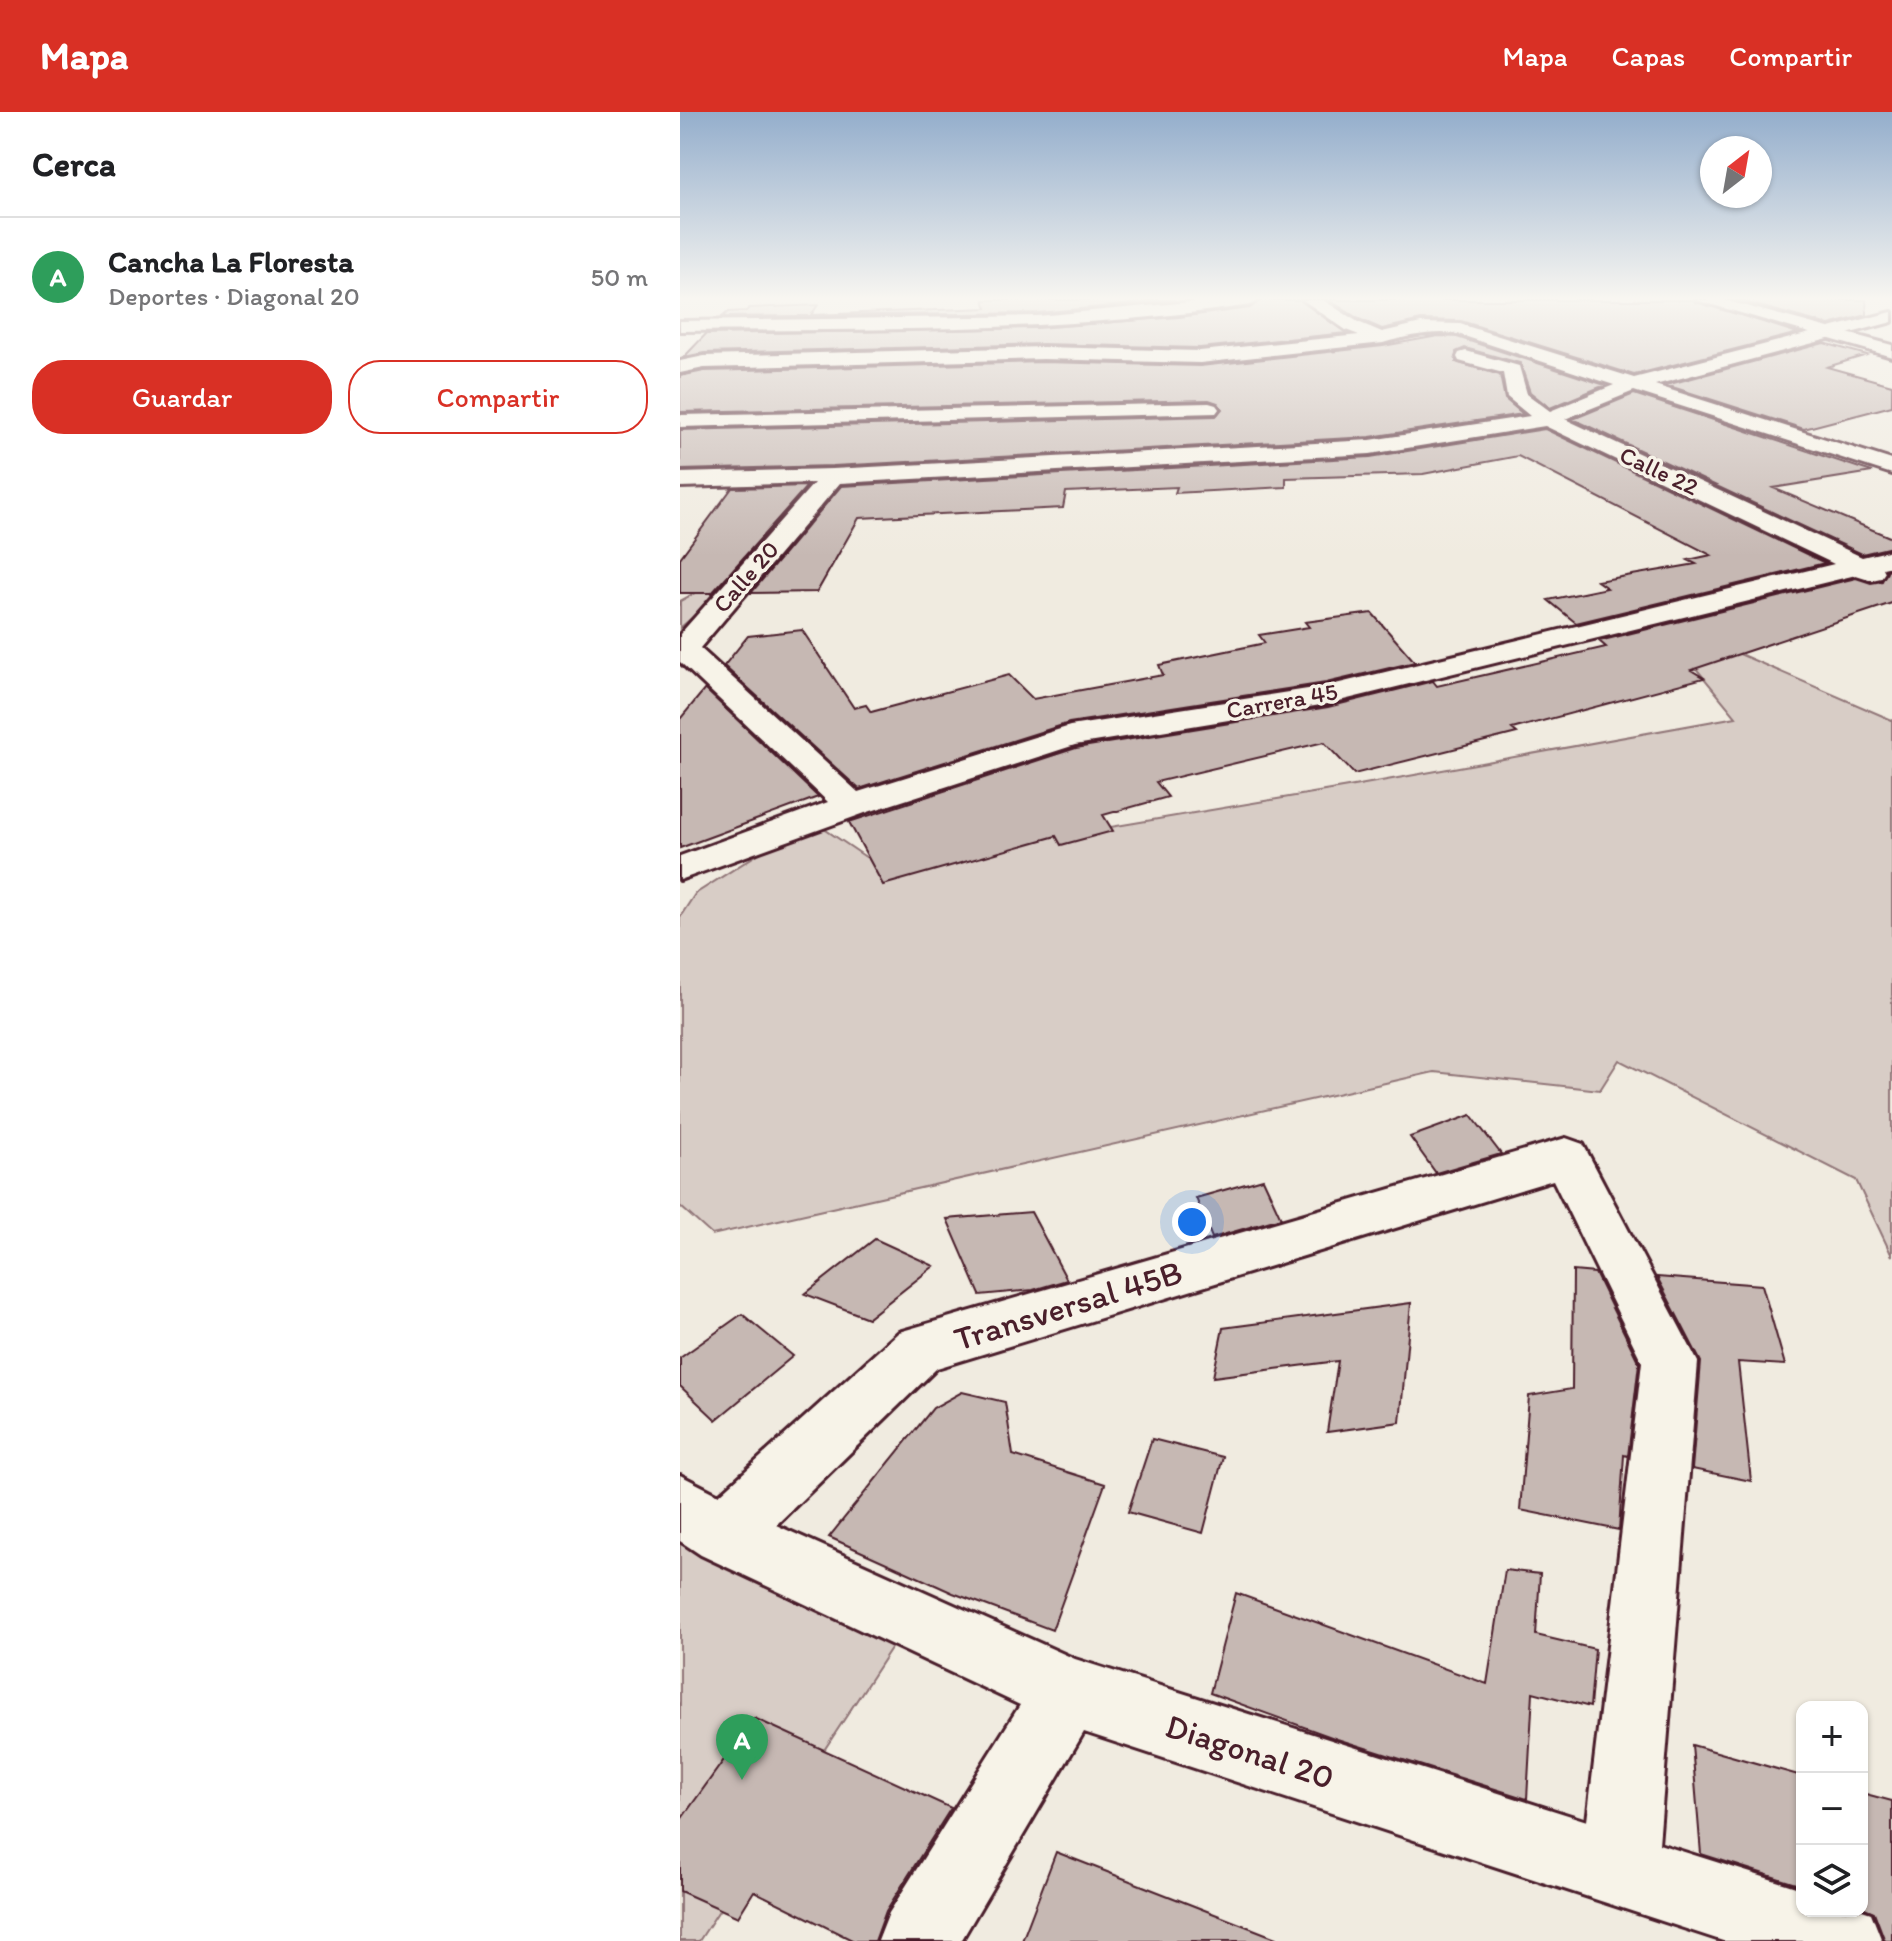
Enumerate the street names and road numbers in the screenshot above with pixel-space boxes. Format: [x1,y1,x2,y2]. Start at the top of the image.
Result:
street label: Calle 22 [1615,440,1704,502]
street label: Calle 20 [707,535,785,619]
street label: Carrera 45 [1224,676,1340,725]
street label: Transversal 45B [949,1251,1187,1360]
street label: Diagonal 20 [1160,1705,1339,1798]

